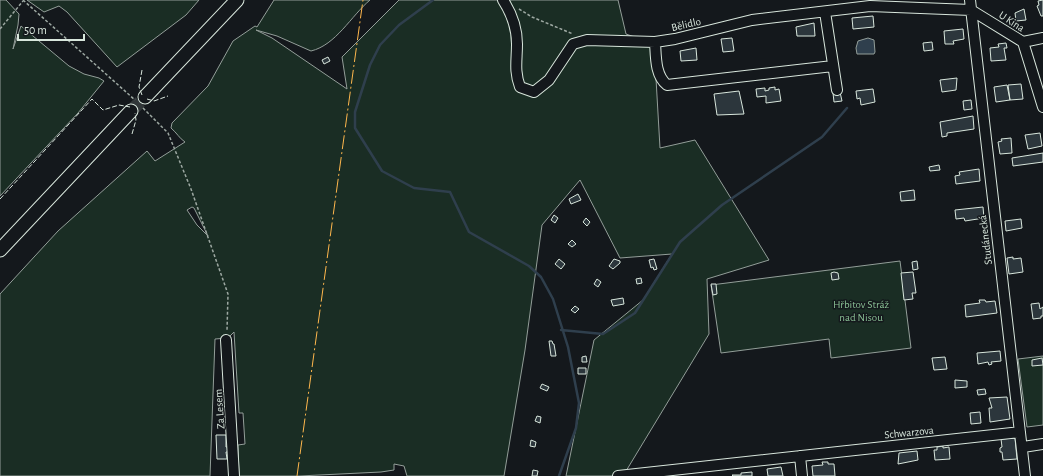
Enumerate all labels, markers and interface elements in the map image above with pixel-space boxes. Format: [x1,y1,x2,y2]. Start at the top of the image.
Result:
street label: U Kina [997,9,1027,34]
scale bar [18,16,84,42]
street label: Bělidlo [670,16,702,33]
text: 50 m [24,24,47,36]
street label: Studánecká [977,215,994,265]
park label: Hřbitov Stráž nad Nisou [833,299,890,323]
street label: Za Lesem [213,388,226,429]
street label: Schwarzova [884,424,934,441]

